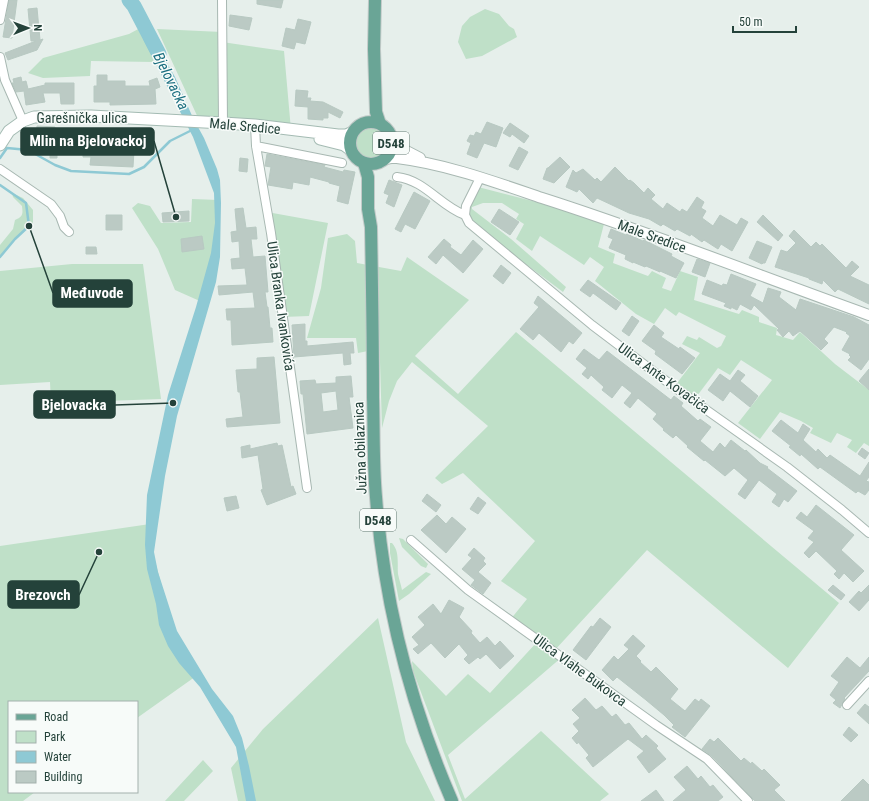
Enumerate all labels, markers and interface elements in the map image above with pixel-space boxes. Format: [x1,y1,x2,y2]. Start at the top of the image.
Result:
north arrow [8,8,48,48]
scale bar [733,8,796,34]
text: 50 m [739,15,763,29]
text: N [31,24,44,32]
water label: Bjelovacka [149,49,193,113]
street label: Garešnička ulica [36,110,128,126]
street label: Male Sredice [209,115,282,137]
callout: Mlin na Bjelovackoj [21,128,154,155]
text: Mlin na Bjelovackoj [30,132,146,150]
road number: D548 [373,132,409,154]
street label: Male Sredice [616,216,689,256]
street label: Ulica Branka Ivankovića [264,240,298,372]
callout: Međuvode [53,280,132,307]
text: Međuvode [60,284,124,302]
street label: Ulica Ante Kovačića [615,339,713,417]
callout: Bjelovacka [34,391,115,418]
text: Bjelovacka [41,396,107,414]
street label: Južna obilaznica [350,401,370,495]
road number: D548 [360,509,396,531]
callout: Brezovch [8,581,79,608]
text: Brezovch [15,586,71,604]
street label: Ulica Vlahe Bukovca [530,631,630,709]
legend [8,701,138,793]
text: Road [44,710,68,724]
text: Park [44,730,66,744]
text: Water [44,750,72,764]
text: Building [44,770,82,784]

